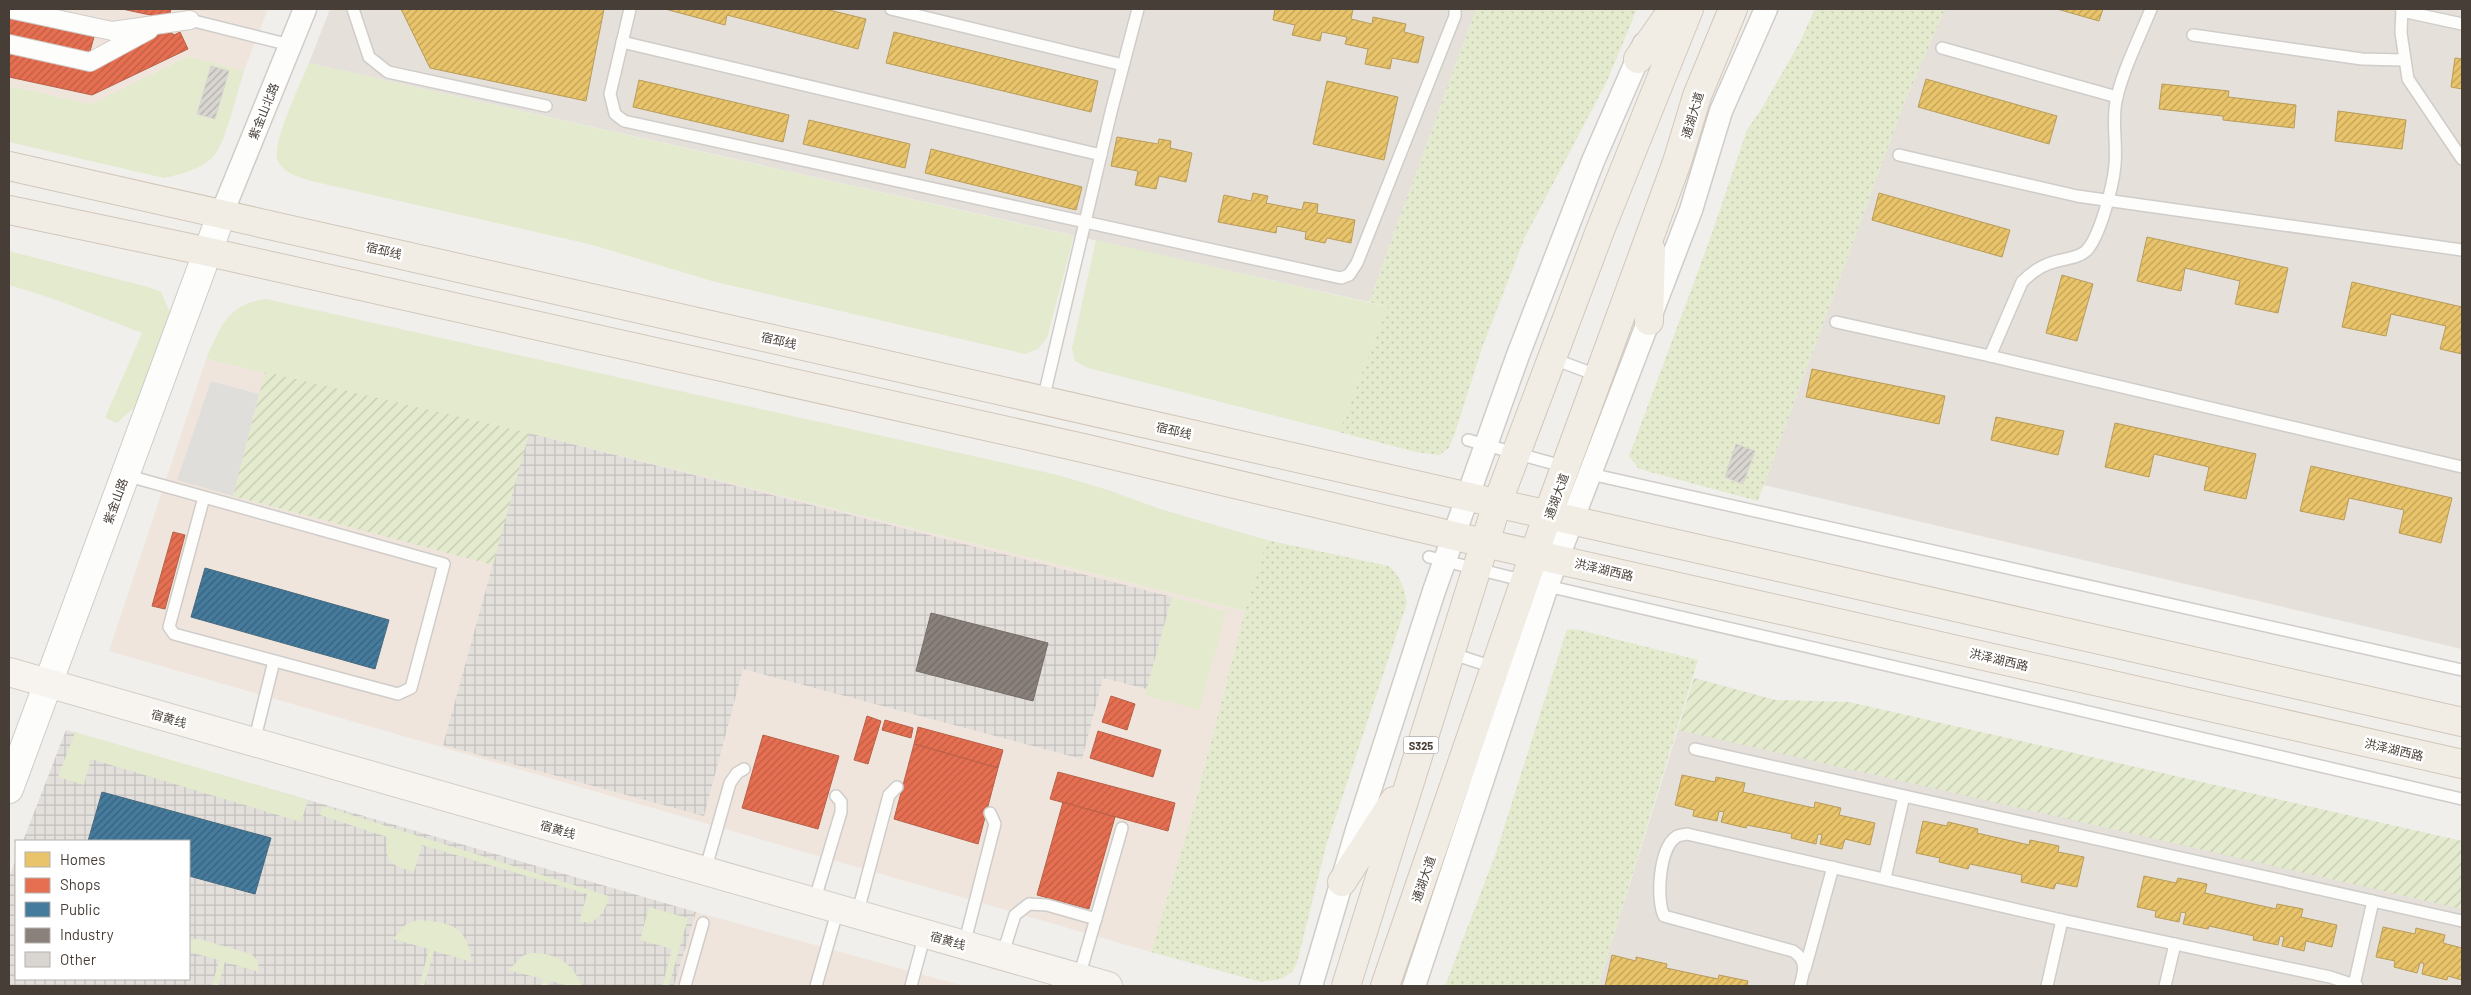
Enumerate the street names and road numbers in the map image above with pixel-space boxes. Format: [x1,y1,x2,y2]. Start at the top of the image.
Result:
street label: 紫金山北路 [245,81,281,141]
street label: 通湖大道 [1678,90,1706,140]
street label: 宿邳线 [365,239,403,261]
street label: 宿邳线 [760,329,798,351]
street label: 宿邳线 [1155,419,1193,441]
street label: 通湖大道 [1541,471,1571,521]
street label: 紫金山路 [100,476,130,526]
street label: 洪泽湖西路 [1573,555,1635,583]
street label: 洪泽湖西路 [1968,645,2030,673]
street label: 宿黄线 [150,706,188,730]
street label: 洪泽湖西路 [2363,735,2425,763]
road number: S325 [1404,736,1438,754]
street label: 宿黄线 [539,817,577,841]
street label: 通湖大道 [1409,854,1437,904]
street label: 宿黄线 [929,928,967,952]

